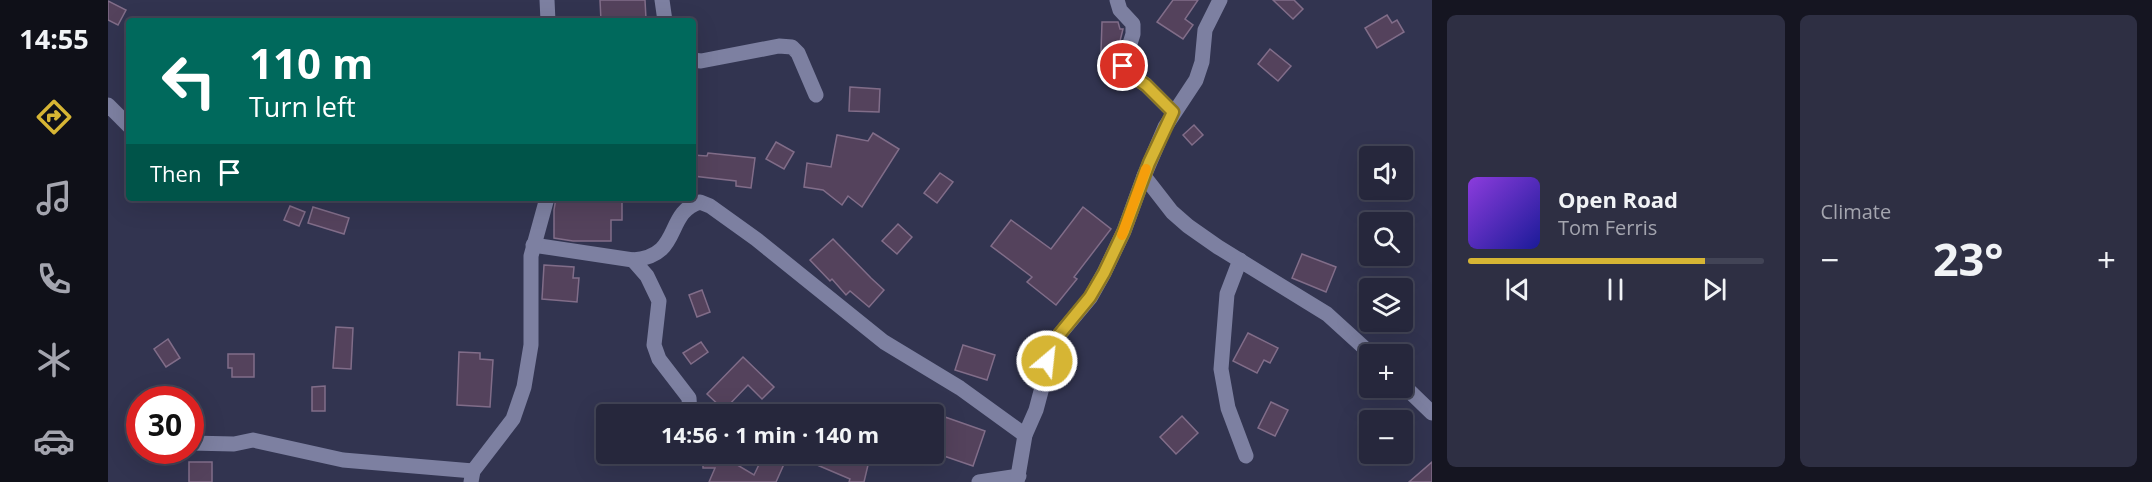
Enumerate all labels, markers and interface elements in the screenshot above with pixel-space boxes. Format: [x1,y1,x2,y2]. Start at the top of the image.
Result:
text: 14:55 [19,20,89,57]
text: 110 m [249,34,373,91]
pin [1097,40,1148,91]
icon: left [150,42,228,120]
icon: arrive [1106,49,1139,82]
text: Turn left [249,88,356,125]
icon: directions [33,96,75,138]
map controls [1359,146,1413,464]
button: sound [1359,146,1413,200]
icon: arrive [213,156,246,189]
text: Then [150,158,201,188]
icon: music [33,177,75,219]
text: Open Road [1558,184,1678,214]
text: Climate [1821,198,1891,225]
button: search [1359,212,1413,266]
text: Tom Ferris [1558,214,1657,241]
text: 23° [1933,228,2004,289]
text: − [1821,237,1839,282]
text: + [2097,237,2116,282]
icon: phone [33,258,75,300]
icon: previous [1501,273,1534,306]
icon: pause [1599,273,1632,306]
icon: next [1698,273,1731,306]
button: layers [1359,278,1413,332]
position arrow [1015,329,1079,393]
icon: climate [33,339,75,381]
button: + [1359,344,1413,398]
speed limit sign: 30 [126,386,204,464]
button: − [1359,410,1413,464]
text: 14:56 · 1 min · 140 m [661,419,879,449]
icon: car [33,420,75,462]

